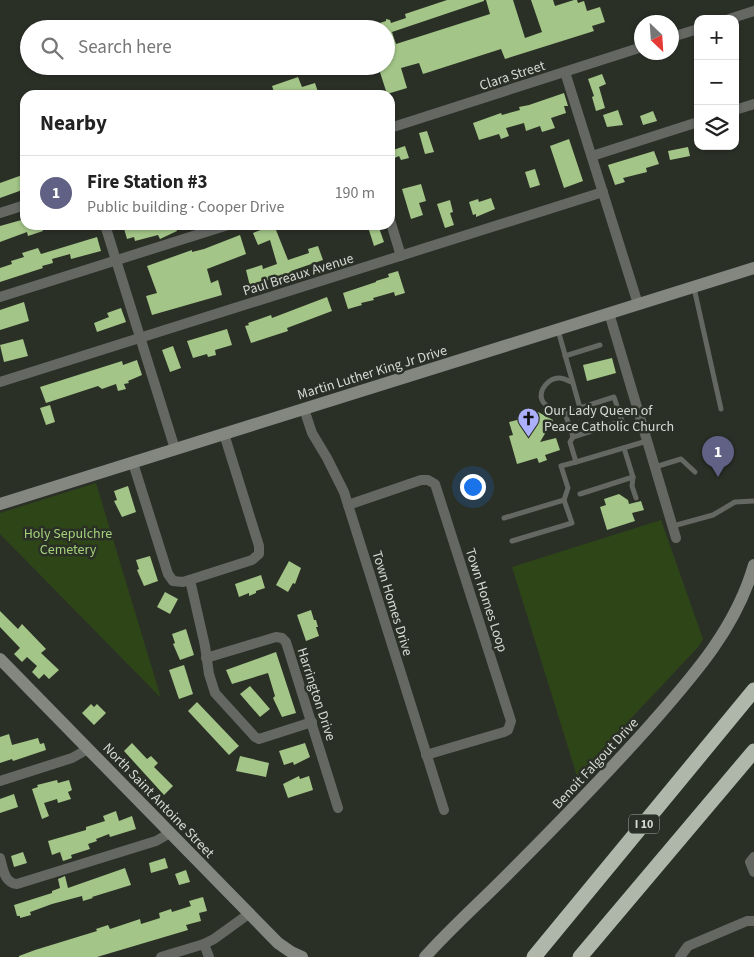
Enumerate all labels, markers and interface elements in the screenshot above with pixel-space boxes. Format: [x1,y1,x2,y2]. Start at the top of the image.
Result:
north arrow [634,15,679,60]
map controls [694,15,739,150]
button: + [694,15,739,60]
search box [20,20,395,75]
icon: search [38,34,66,62]
text: Search here [78,34,172,61]
street label: Clara Street [477,56,548,96]
button: − [694,60,739,105]
button: layers [694,105,739,150]
text: Nearby [40,108,107,138]
text: Fire Station #3 [87,169,208,196]
text: 1 [52,182,60,204]
text: 190 m [335,182,375,204]
text: Public building · Cooper Drive [87,196,284,218]
street label: Paul Breaux Avenue [240,249,356,301]
street label: Martin Luther King Jr Drive [295,341,450,405]
place label: Our Lady Queen of Peace Catholic Church [544,401,674,437]
church icon: Our Lady Queen of Peace Catholic Church [516,406,540,437]
pin: 1 [702,436,734,477]
your location [460,474,486,500]
park label: Holy Sepulchre Cemetery [24,524,112,560]
street label: Town Homes Loop [460,546,512,655]
street label: Town Homes Drive [367,548,418,658]
street label: Harrington Drive [292,645,341,744]
street label: Benoit Falgout Drive [548,714,643,814]
street label: North Saint Antoine Street [98,739,219,863]
road number: I 10 [629,814,659,834]

